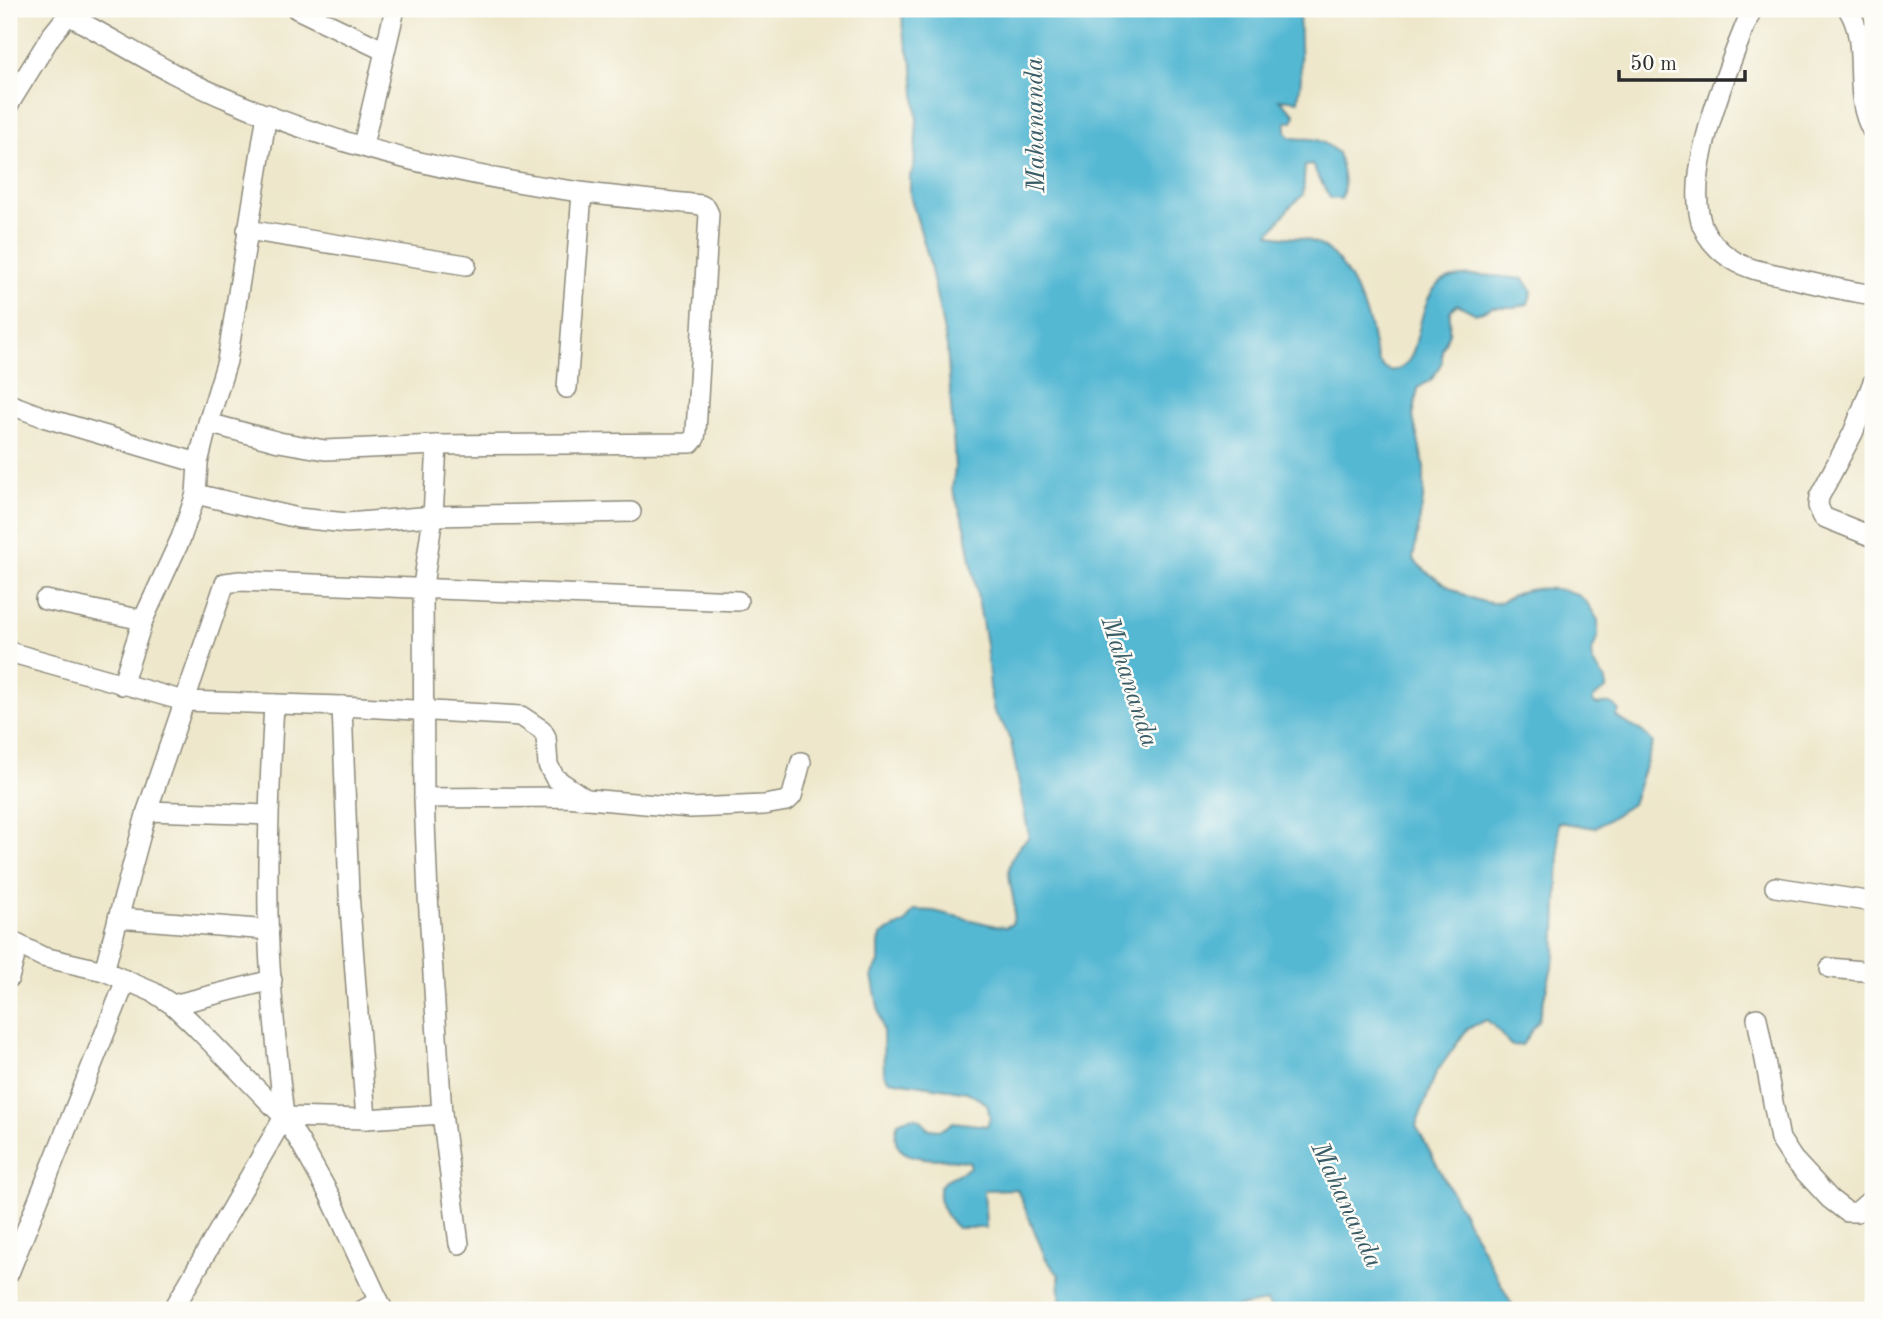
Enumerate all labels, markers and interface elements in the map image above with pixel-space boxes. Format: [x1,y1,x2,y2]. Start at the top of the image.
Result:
scale bar [1619,38,1745,82]
text: 50 m [1630,54,1677,75]
water label: Mahananda [1022,57,1050,194]
water label: Mahananda [1095,612,1162,751]
water label: Mahananda [1305,1137,1387,1272]

